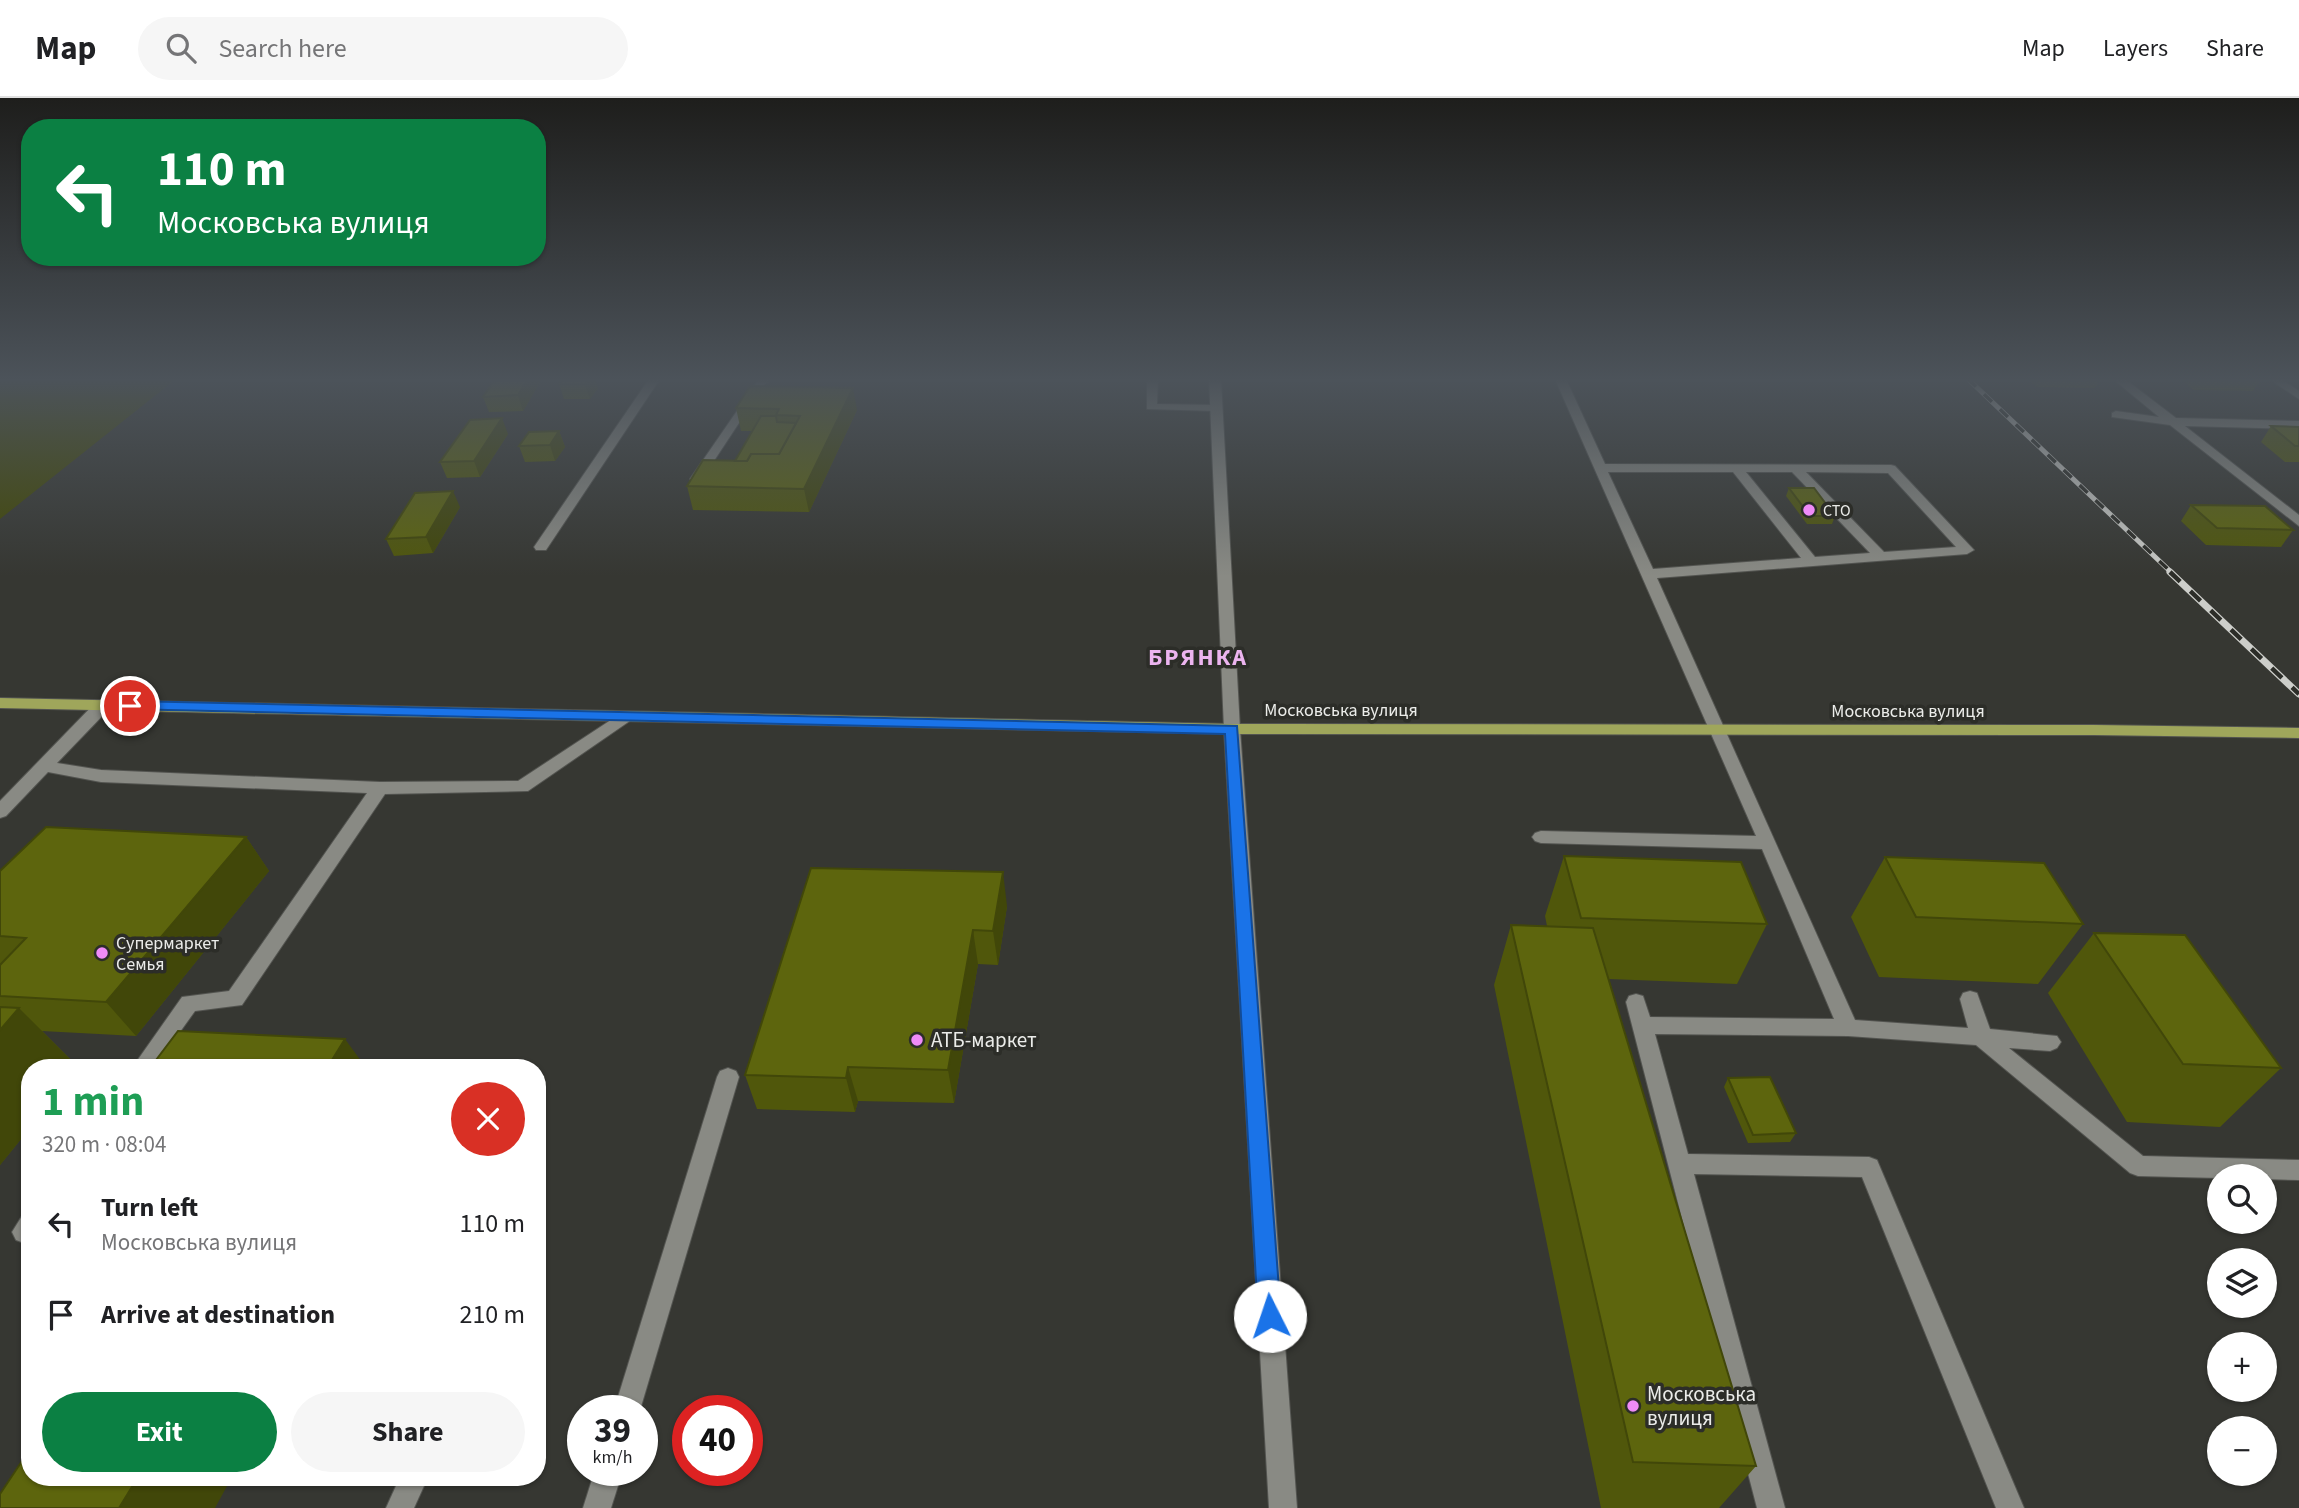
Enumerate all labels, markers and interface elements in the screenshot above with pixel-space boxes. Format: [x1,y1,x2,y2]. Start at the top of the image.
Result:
search box [138,17,628,80]
text: Map [35,25,96,72]
icon: search [162,29,200,67]
text: Search here [218,30,347,67]
text: Map [2022,31,2065,66]
text: Layers [2103,31,2168,66]
text: Share [2206,31,2264,66]
text: 110 m [157,135,286,205]
icon: left [42,147,133,238]
text: Московська вулиця [157,200,430,246]
place label: СТО [1823,500,1851,522]
marker: СТО [1801,502,1817,518]
district label: БРЯНКА [1148,640,1248,675]
pin [100,676,160,736]
icon: arrive [111,687,149,725]
street label: Московська вулиця [1264,698,1418,723]
street label: Московська вулиця [1831,699,1985,724]
place label: Супермаркет Семья [116,931,219,977]
marker: Супермаркет Семья [94,945,110,961]
place label: АТБ-маркет [931,1025,1037,1055]
marker: АТБ-маркет [909,1032,925,1048]
text: 1 min [42,1072,144,1132]
button: close [451,1082,525,1156]
text: 320 m · 08:04 [42,1128,166,1161]
map controls [2207,1164,2277,1486]
button: search [2207,1164,2277,1234]
text: Turn left [101,1189,198,1226]
icon: left [42,1205,80,1243]
text: 110 m [459,1205,525,1242]
text: Московська вулиця [101,1226,297,1259]
button: layers [2207,1248,2277,1318]
position arrow [1233,1279,1307,1353]
icon: arrive [42,1296,80,1334]
text: Arrive at destination [101,1296,335,1333]
text: 210 m [459,1296,525,1333]
button: + [2207,1332,2277,1402]
place label: Московська вулиця [1647,1379,1756,1433]
button: Exit [42,1392,277,1472]
button: Share [291,1392,525,1472]
speed limit sign: 40 [672,1395,763,1486]
marker: Московська вулиця [1625,1398,1641,1414]
text: 39 [594,1406,631,1456]
button: − [2207,1416,2277,1486]
text: km/h [593,1445,632,1470]

